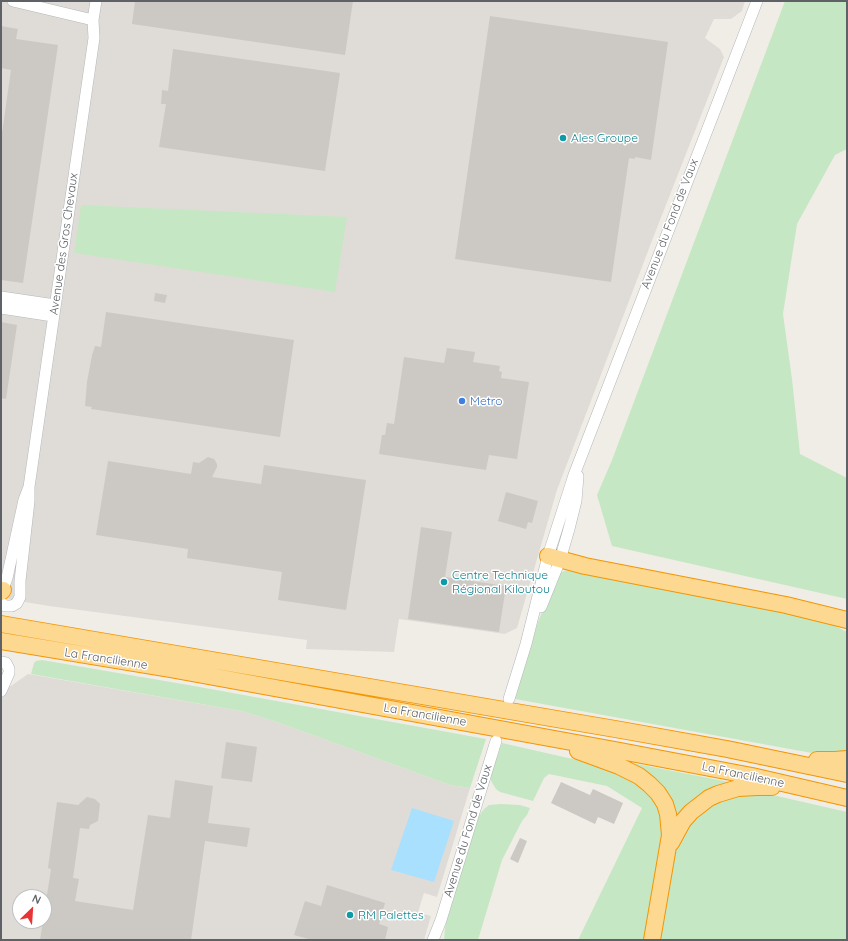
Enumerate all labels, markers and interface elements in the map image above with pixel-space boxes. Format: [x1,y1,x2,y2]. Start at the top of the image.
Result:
place label: Ales Groupe [571,131,638,145]
marker: Ales Groupe [558,133,568,143]
street label: Avenue du Fond de Vaux [639,157,701,291]
street label: Avenue des Gros Chevaux [47,172,81,316]
place label: Metro [470,394,502,408]
marker: Metro [457,396,467,406]
place label: Centre Technique Régional Kiloutou [452,568,550,596]
marker: Centre Technique Régional Kiloutou [439,577,449,587]
street label: La Francilienne [63,645,149,673]
street label: La Francilienne [382,701,468,729]
street label: La Francilienne [700,759,786,791]
street label: Avenue du Fond de Vaux [441,763,495,899]
north arrow [12,889,52,929]
text: N [30,891,43,907]
place label: RM Palettes [358,908,424,922]
marker: RM Palettes [345,910,355,920]

